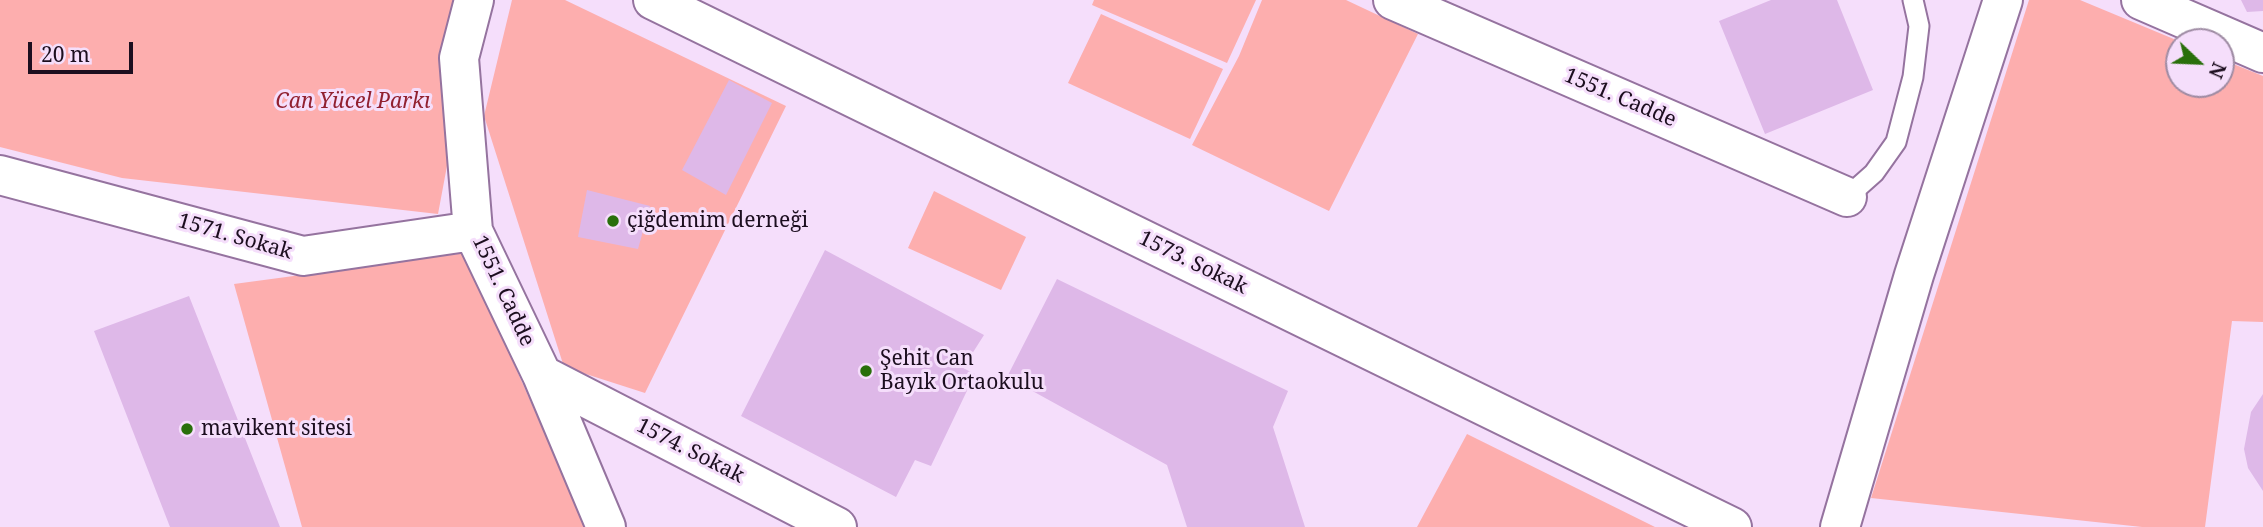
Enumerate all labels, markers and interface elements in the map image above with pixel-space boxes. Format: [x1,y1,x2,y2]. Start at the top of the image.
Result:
scale bar [32,28,136,72]
north arrow [2165,28,2235,98]
text: 20 m [41,40,90,68]
text: N [2203,58,2232,82]
street label: 1551. Cadde [1560,63,1680,133]
park label: Can Yücel Parkı [276,89,430,115]
place label: çiğdemim derneği [627,208,808,234]
street label: 1571. Sokak [175,209,295,265]
marker: çiğdemim derneği [605,213,621,229]
street label: 1573. Sokak [1135,226,1251,300]
street label: 1551. Cadde [466,232,540,350]
place label: Şehit Can Bayık Ortaokulu [880,346,1044,396]
marker: Şehit Can Bayık Ortaokulu [858,363,874,379]
street label: 1574. Sokak [632,413,748,489]
place label: mavikent sitesi [201,416,352,442]
marker: mavikent sitesi [179,421,195,437]

